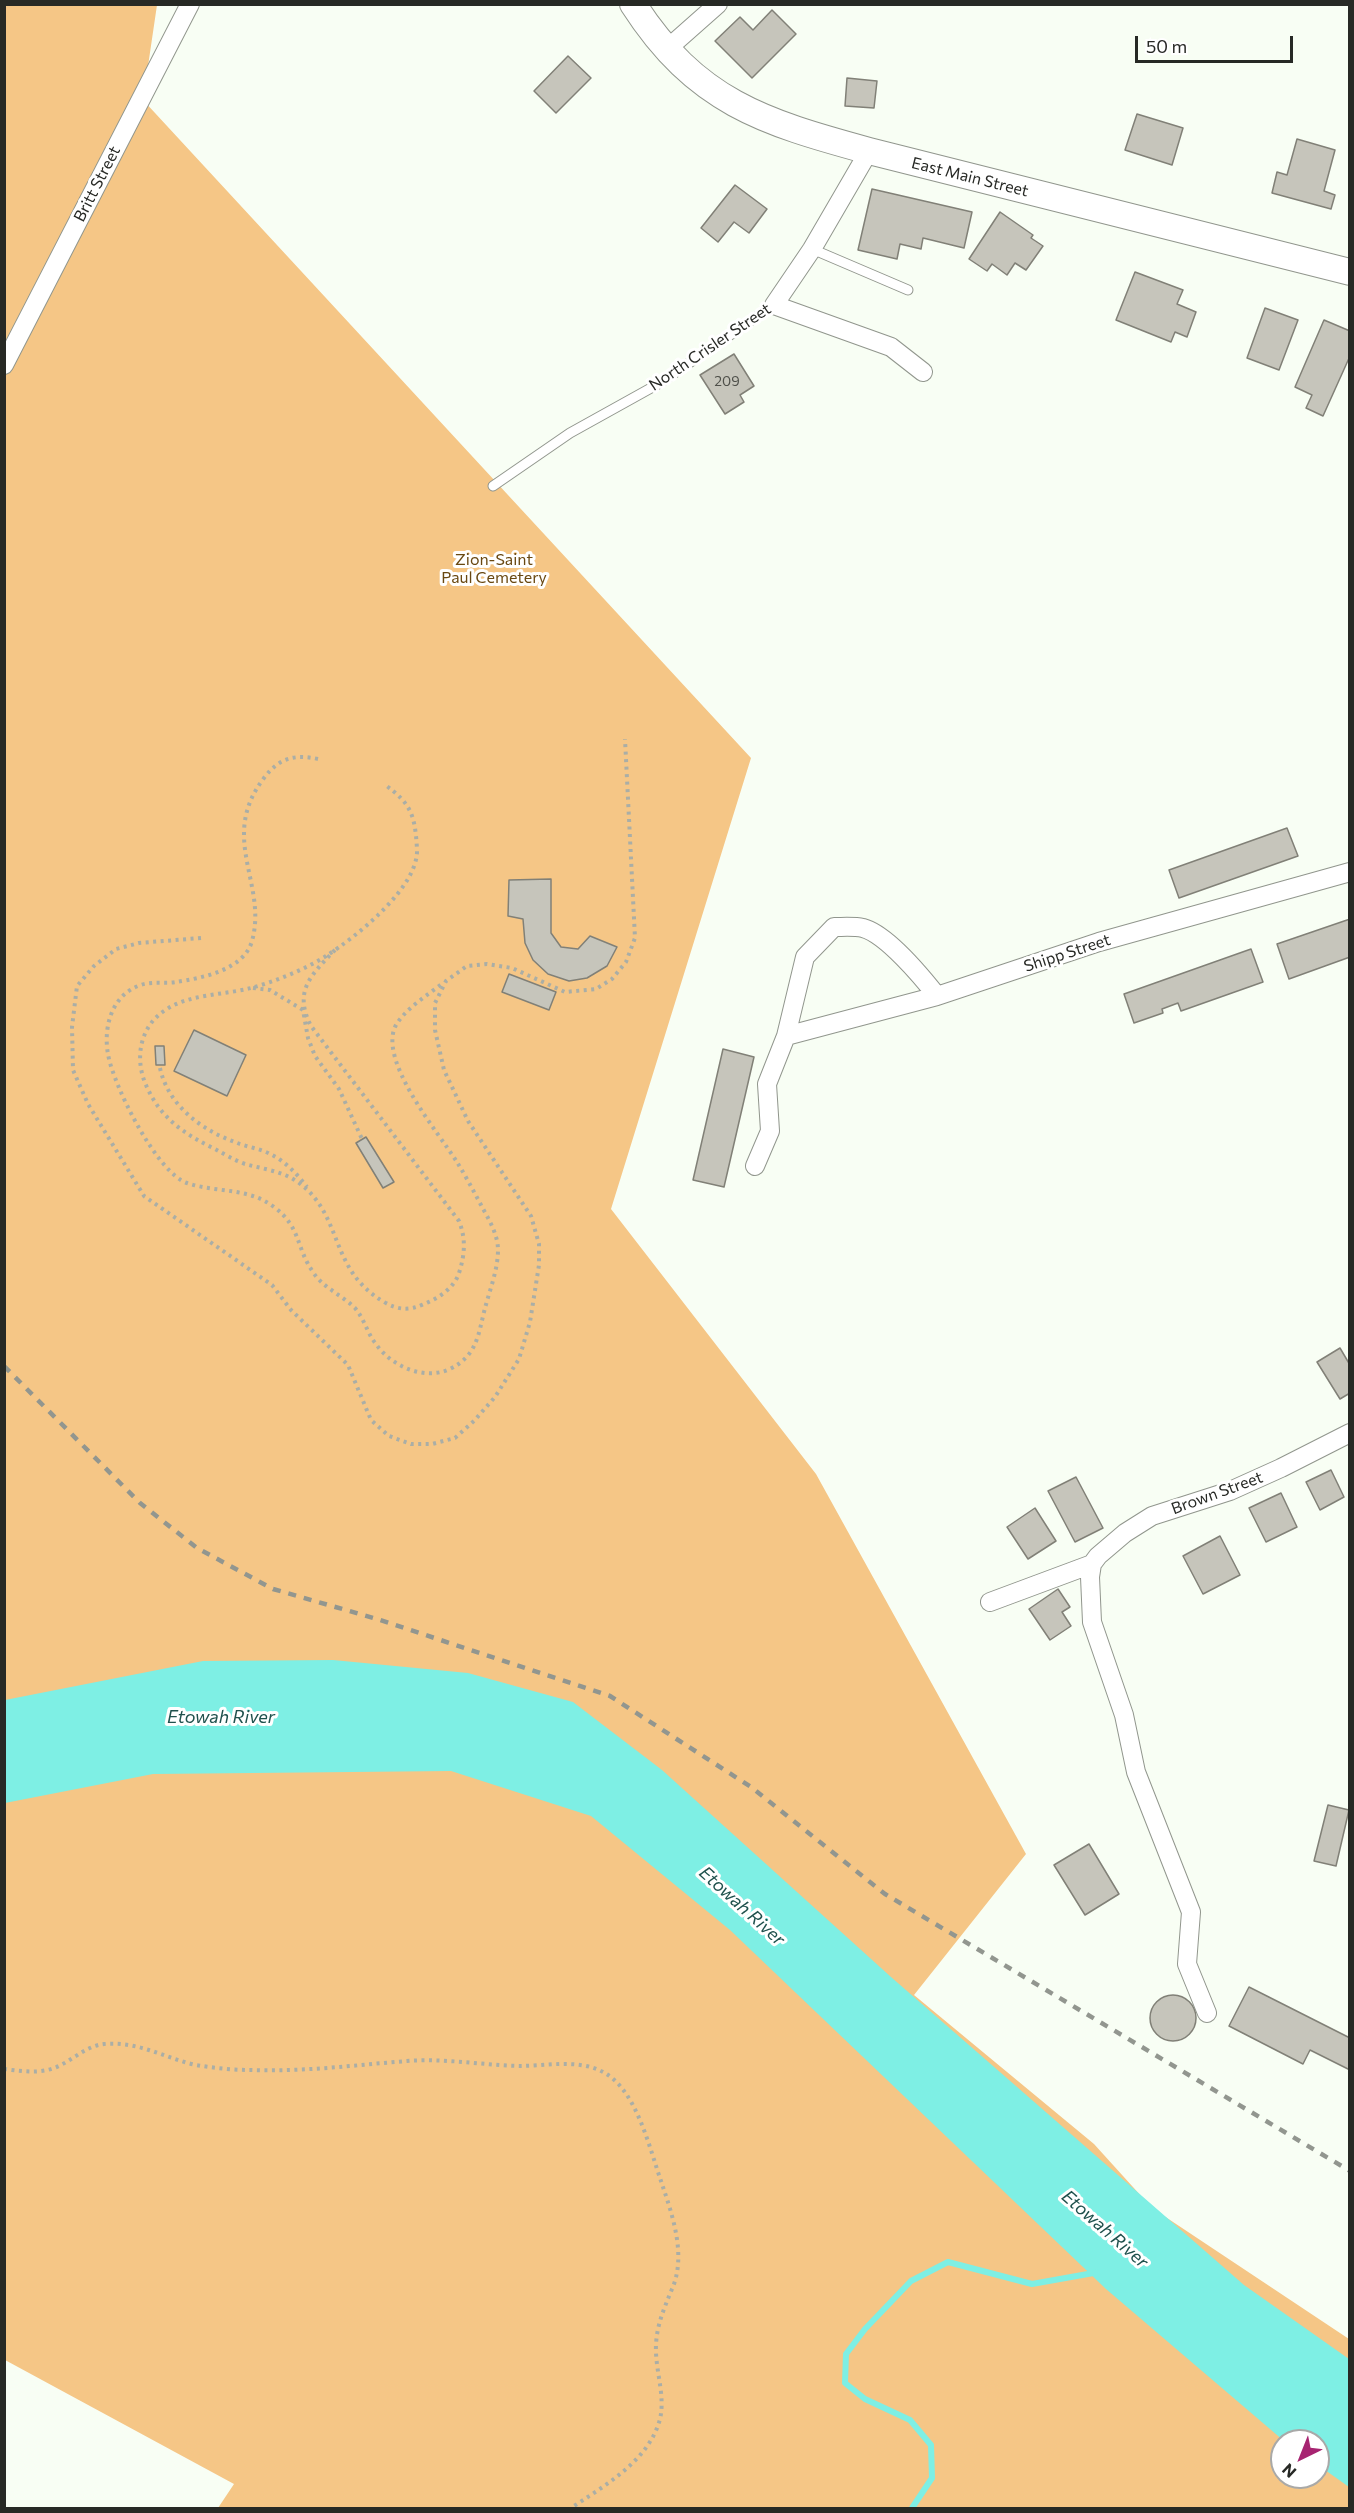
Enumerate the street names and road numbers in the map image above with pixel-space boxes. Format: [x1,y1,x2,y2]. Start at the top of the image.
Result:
street label: Britt Street [70,143,124,225]
street label: East Main Street [910,153,1030,201]
street label: North Crisler Street [645,299,775,395]
street label: Shipp Street [1021,930,1113,976]
street label: Brown Street [1169,1468,1265,1518]

